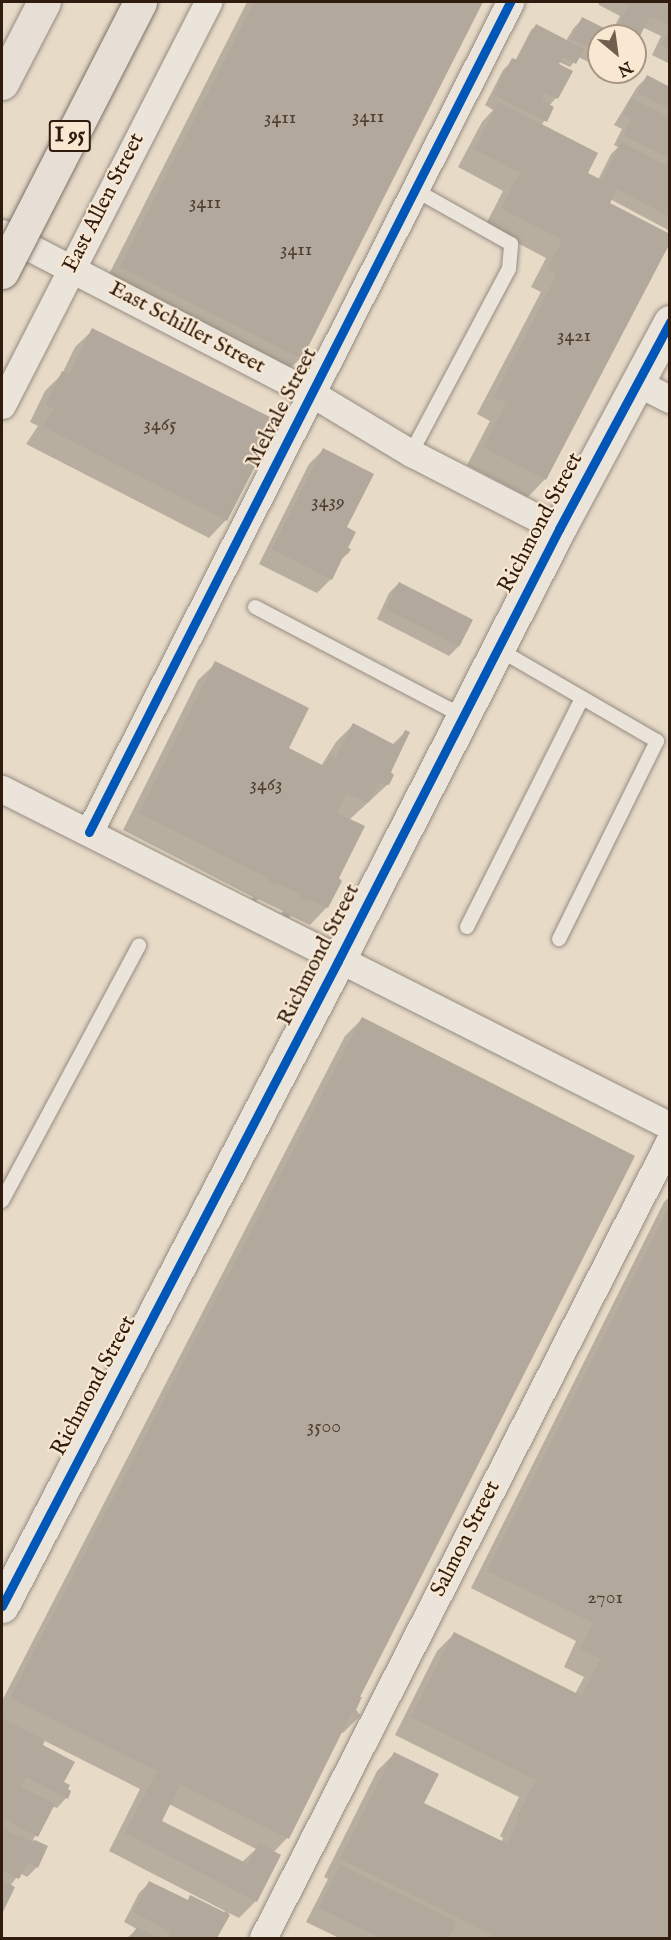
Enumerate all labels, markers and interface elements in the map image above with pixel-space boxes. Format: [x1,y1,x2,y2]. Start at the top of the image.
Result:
north arrow [587,24,647,84]
text: N [614,56,636,80]
house number: 3411 [352,104,384,128]
house number: 3411 [264,105,296,129]
road number: I 95 [48,118,92,154]
street label: East Allen Street [58,129,150,277]
house number: 3411 [189,190,221,214]
house number: 3411 [280,237,312,261]
street label: East Schiller Street [105,276,269,380]
house number: 3421 [557,323,591,347]
street label: Melvale Street [240,344,324,472]
house number: 3465 [144,412,176,436]
street label: Richmond Street [493,448,589,598]
house number: 3439 [311,489,345,513]
house number: 3463 [249,772,283,796]
street label: Richmond Street [272,880,366,1030]
street label: Richmond Street [46,1311,142,1461]
house number: 3500 [307,1414,341,1438]
street label: Salmon Street [425,1477,507,1601]
house number: 2701 [587,1585,623,1609]

